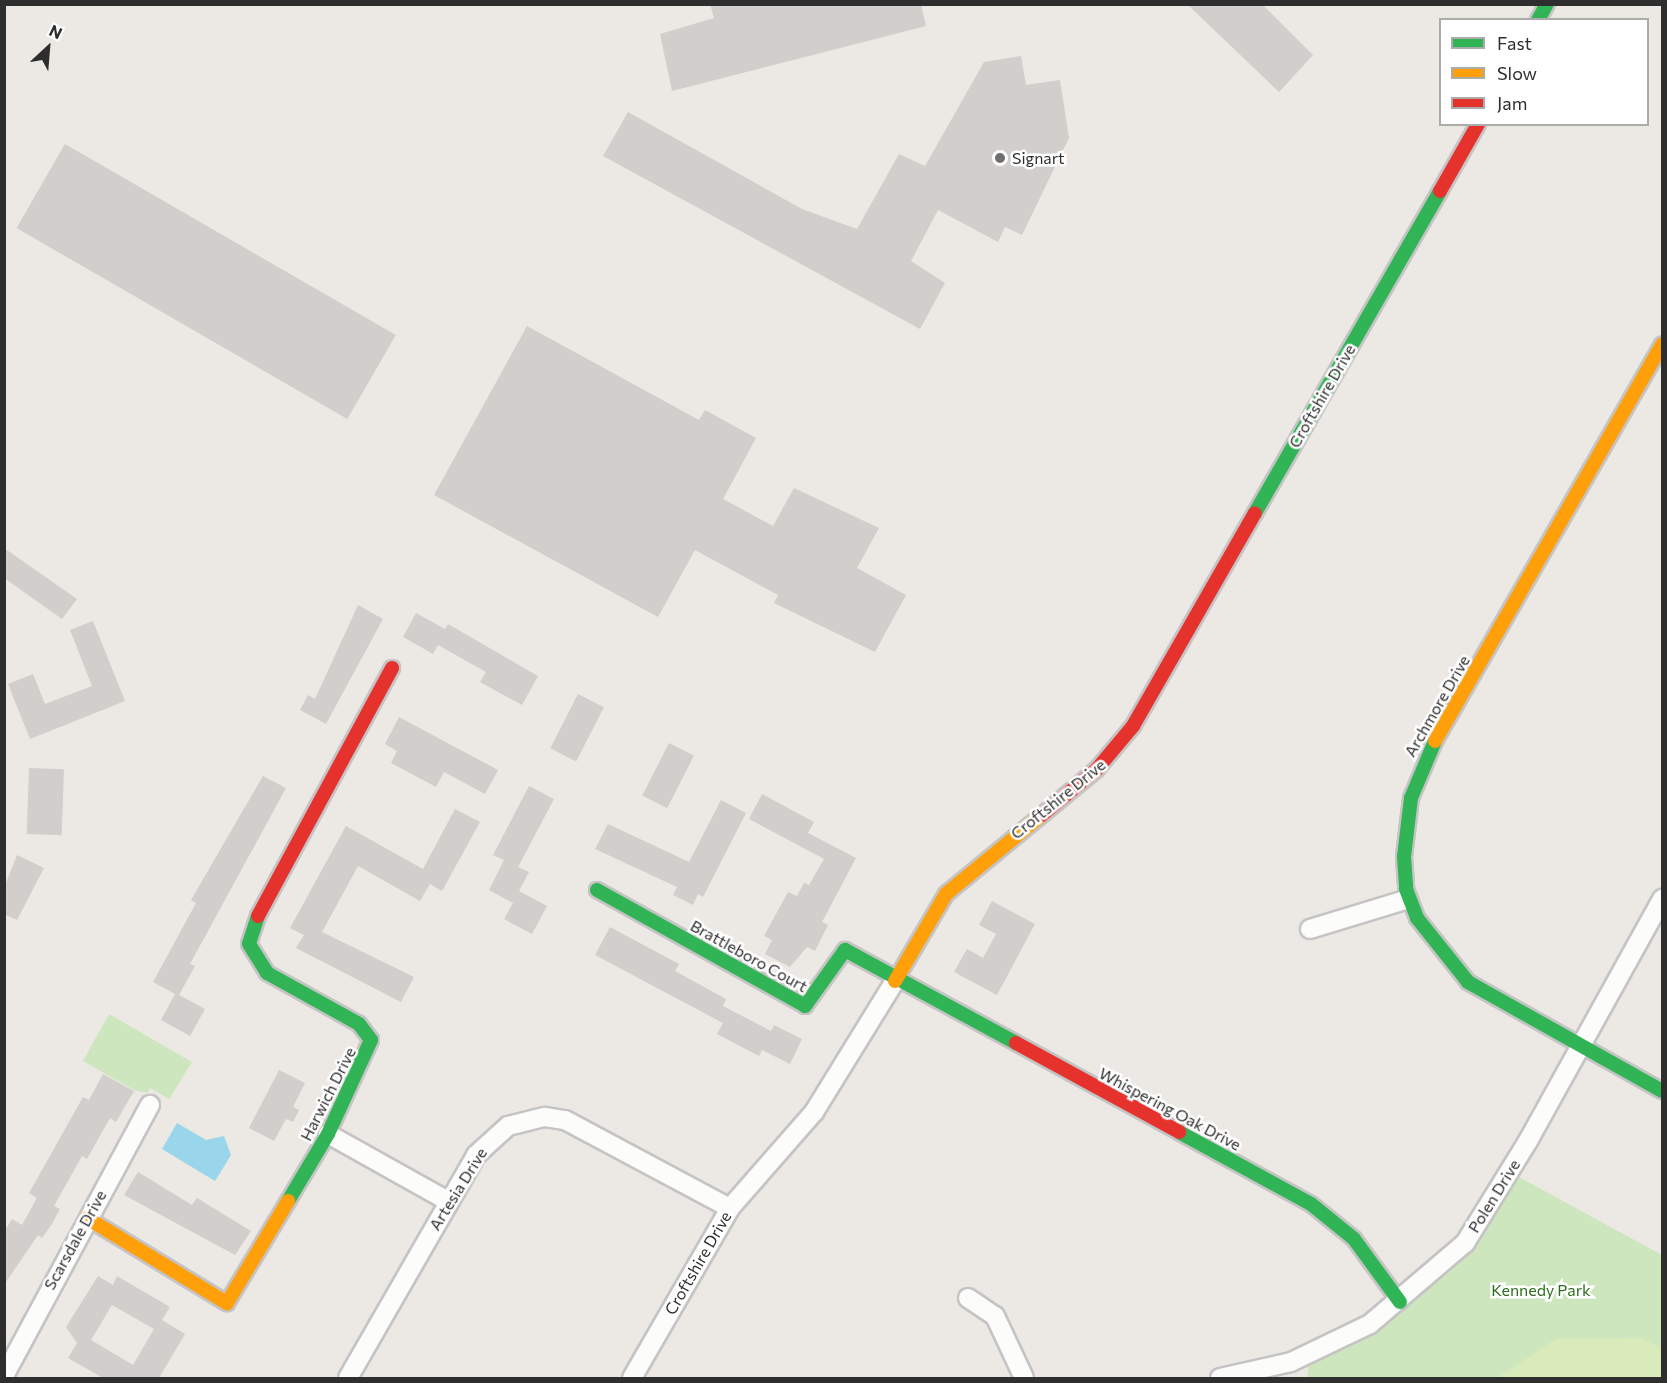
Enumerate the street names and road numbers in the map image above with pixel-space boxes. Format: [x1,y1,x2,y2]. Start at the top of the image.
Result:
street label: Croftshire Drive [1285,341,1359,451]
street label: Archmore Drive [1400,652,1474,760]
street label: Croftshire Drive [1007,755,1109,843]
street label: Brattleboro Court [687,916,811,996]
street label: Harwich Drive [296,1044,360,1144]
street label: Whispering Oak Drive [1096,1063,1244,1155]
street label: Artesia Drive [425,1144,491,1234]
street label: Polen Drive [1464,1156,1524,1236]
street label: Scarsdale Drive [40,1187,110,1293]
street label: Croftshire Drive [661,1208,735,1318]

